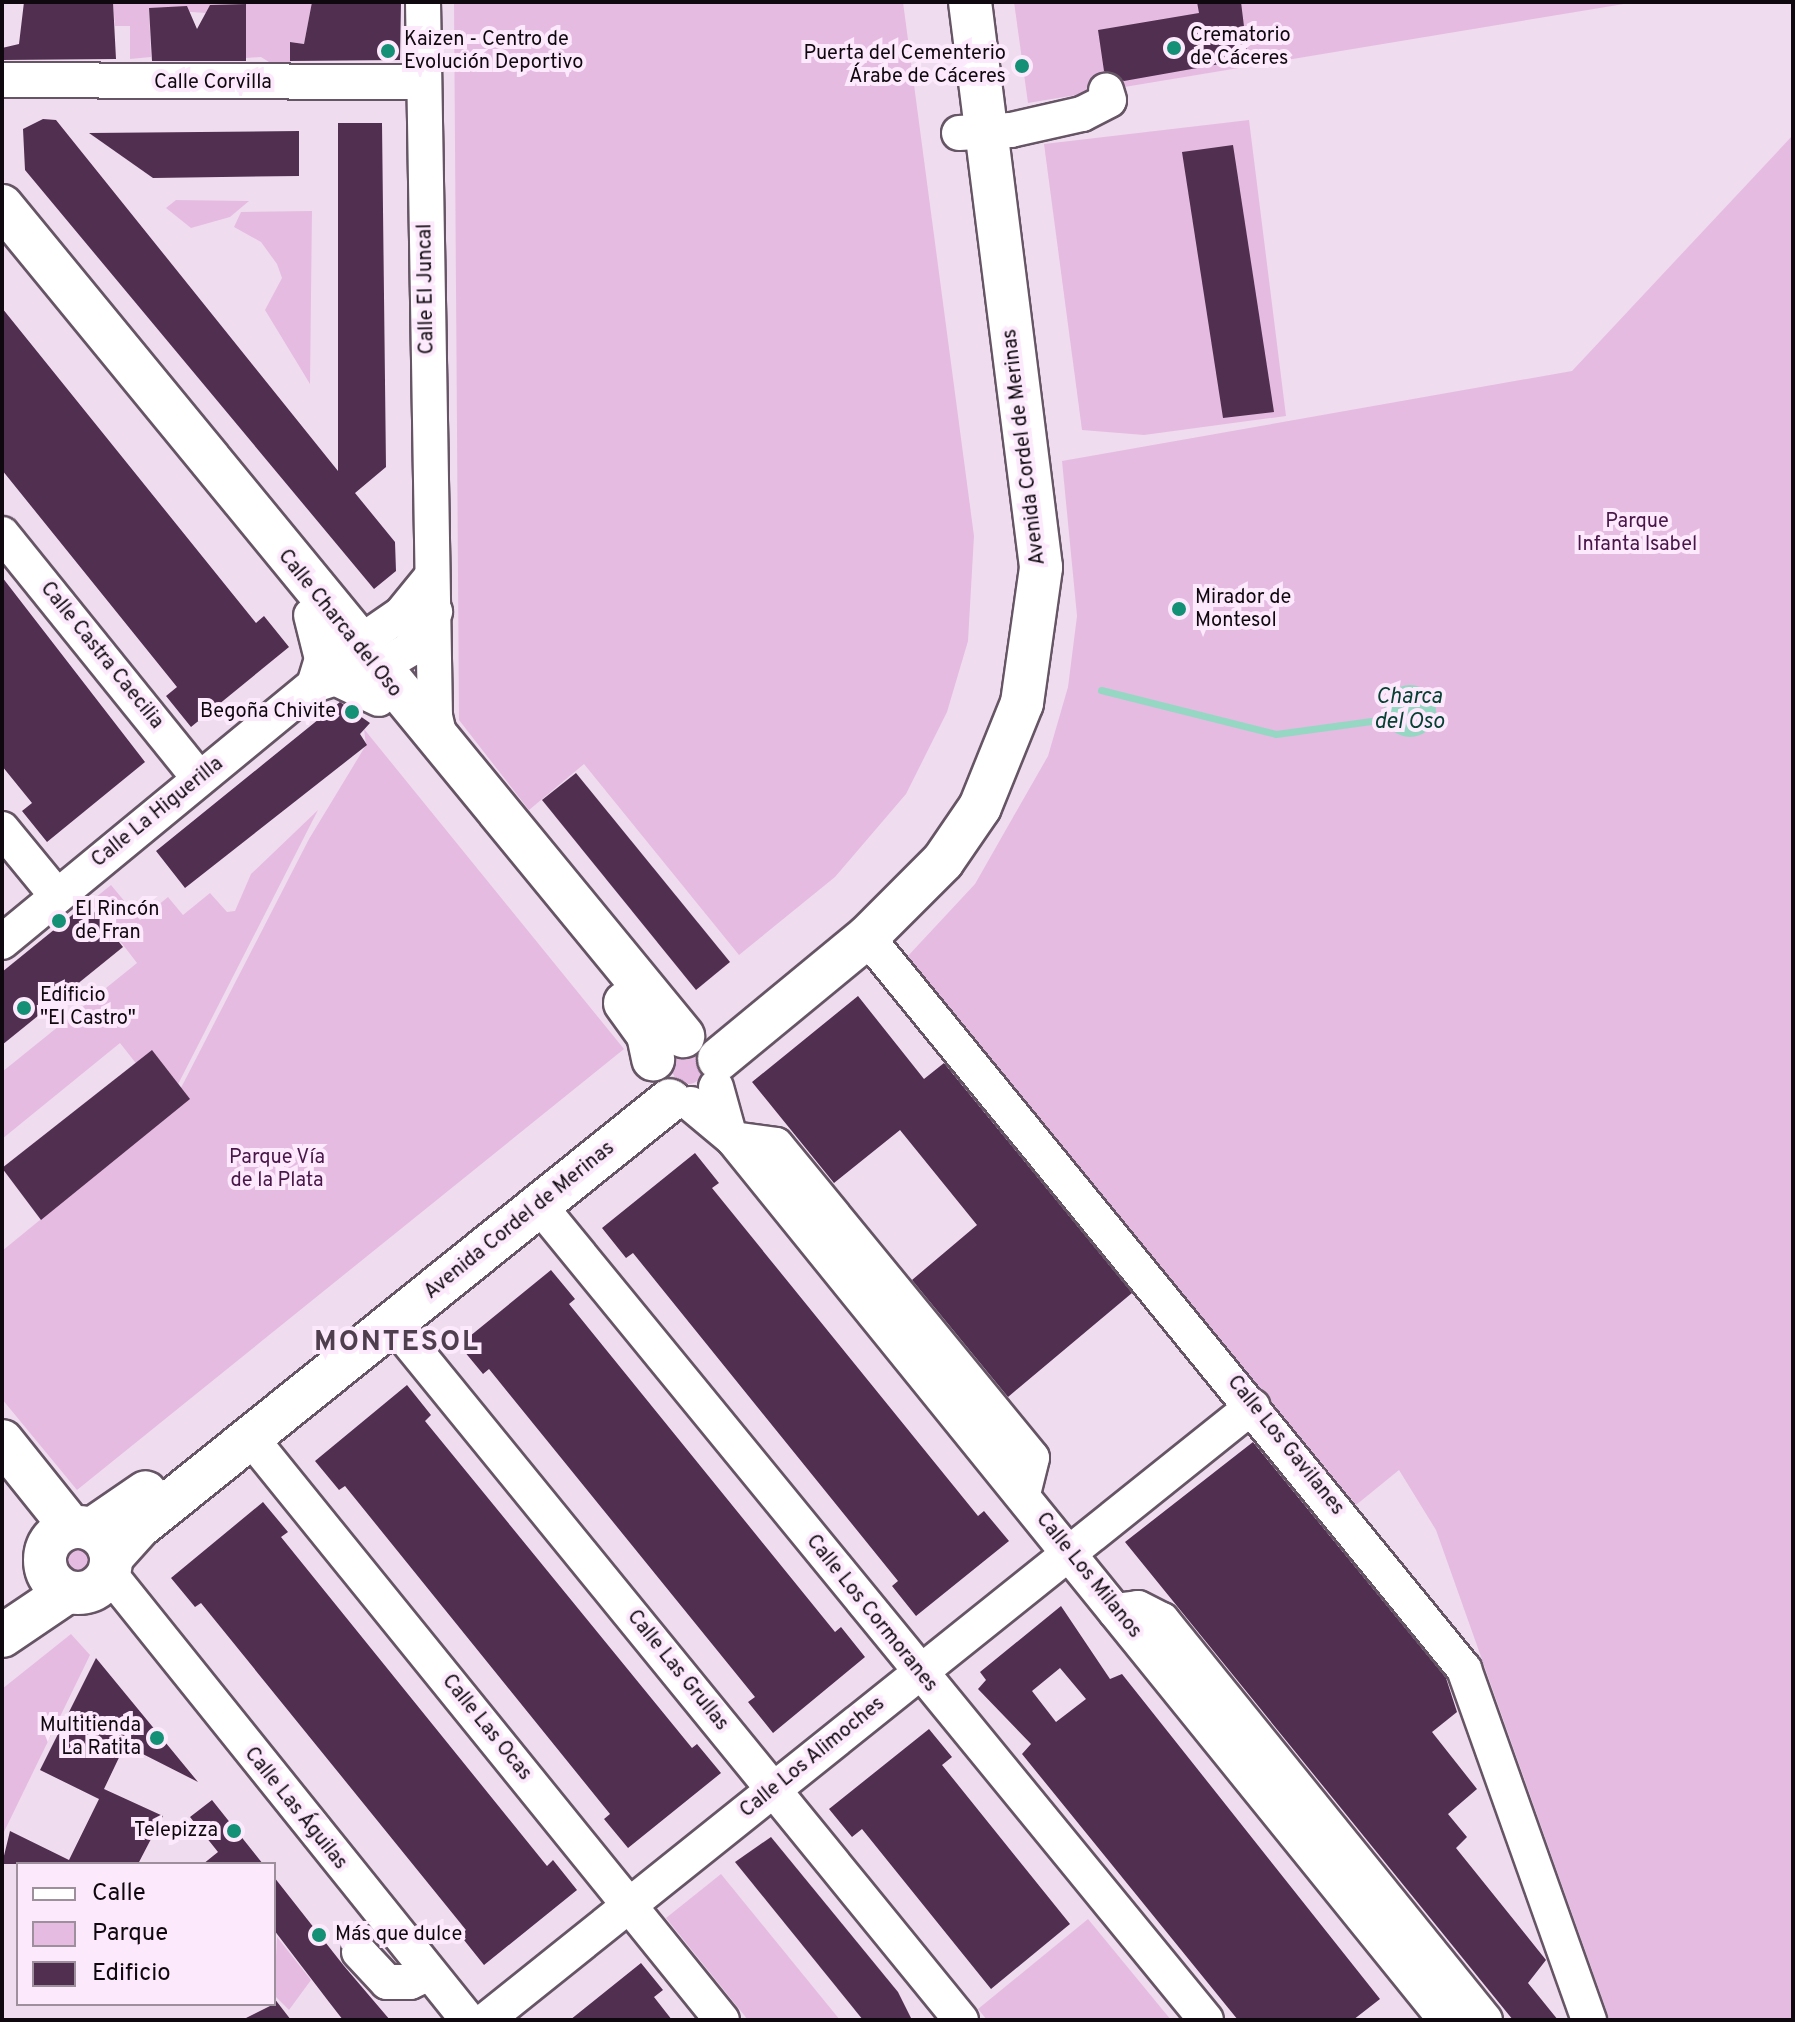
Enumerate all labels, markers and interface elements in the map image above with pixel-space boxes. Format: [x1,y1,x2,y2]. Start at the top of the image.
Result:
place label: Crematorio de Cáceres [1190,24,1291,71]
place label: Kaizen - Centro de Evolución Deportivo [404,28,584,75]
marker: Crematorio de Cáceres [1165,39,1183,57]
marker: Kaizen - Centro de Evolución Deportivo [379,42,397,60]
place label: Puerta del Cementerio Árabe de Cáceres [804,42,1006,89]
marker: Puerta del Cementerio Árabe de Cáceres [1013,57,1031,75]
street label: Calle Corvilla [154,71,272,95]
street label: Calle El Juncal [414,223,440,355]
street label: Avenida Cordel de Merinas [999,328,1051,566]
park label: Parque Infanta Isabel [1577,511,1697,558]
street label: Calle Charca del Oso [272,545,406,703]
street label: Calle Castra Caecilia [34,578,168,734]
place label: Mirador de Montesol [1195,586,1291,633]
marker: Mirador de Montesol [1170,600,1188,618]
water label: Charca del Oso [1374,684,1444,736]
place label: Begoña Chivite [200,700,336,724]
marker: Begoña Chivite [343,703,361,721]
street label: Calle La Higuerilla [87,753,229,873]
place label: El Rincón de Fran [75,898,159,945]
marker: El Rincón de Fran [50,912,68,930]
place label: Edificio "El Castro" [40,984,136,1031]
marker: Edificio "El Castro" [15,999,33,1017]
street label: Avenida Cordel de Merinas [420,1137,620,1305]
park label: Parque Vía de la Plata [229,1147,325,1194]
district label: MONTESOL [314,1326,480,1360]
street label: Calle Los Gavilanes [1221,1371,1349,1521]
street label: Calle Los Milanos [1030,1508,1146,1644]
street label: Calle Los Cormoranes [800,1531,942,1697]
street label: Calle Las Grullas [621,1606,733,1736]
street label: Calle Las Ocas [436,1670,536,1786]
street label: Calle Los Alimoches [736,1692,890,1824]
place label: Multitienda La Ratita [40,1714,141,1761]
marker: Multitienda La Ratita [148,1729,166,1747]
street label: Calle Las Águilas [238,1743,352,1875]
place label: Telepizza [134,1819,218,1843]
marker: Telepizza [225,1822,243,1840]
legend [16,1862,276,2006]
text: Calle [92,1879,146,1909]
text: Parque [92,1919,168,1949]
place label: Más que dulce [335,1923,462,1947]
marker: Más que dulce [310,1926,328,1944]
text: Edificio [92,1959,171,1989]

